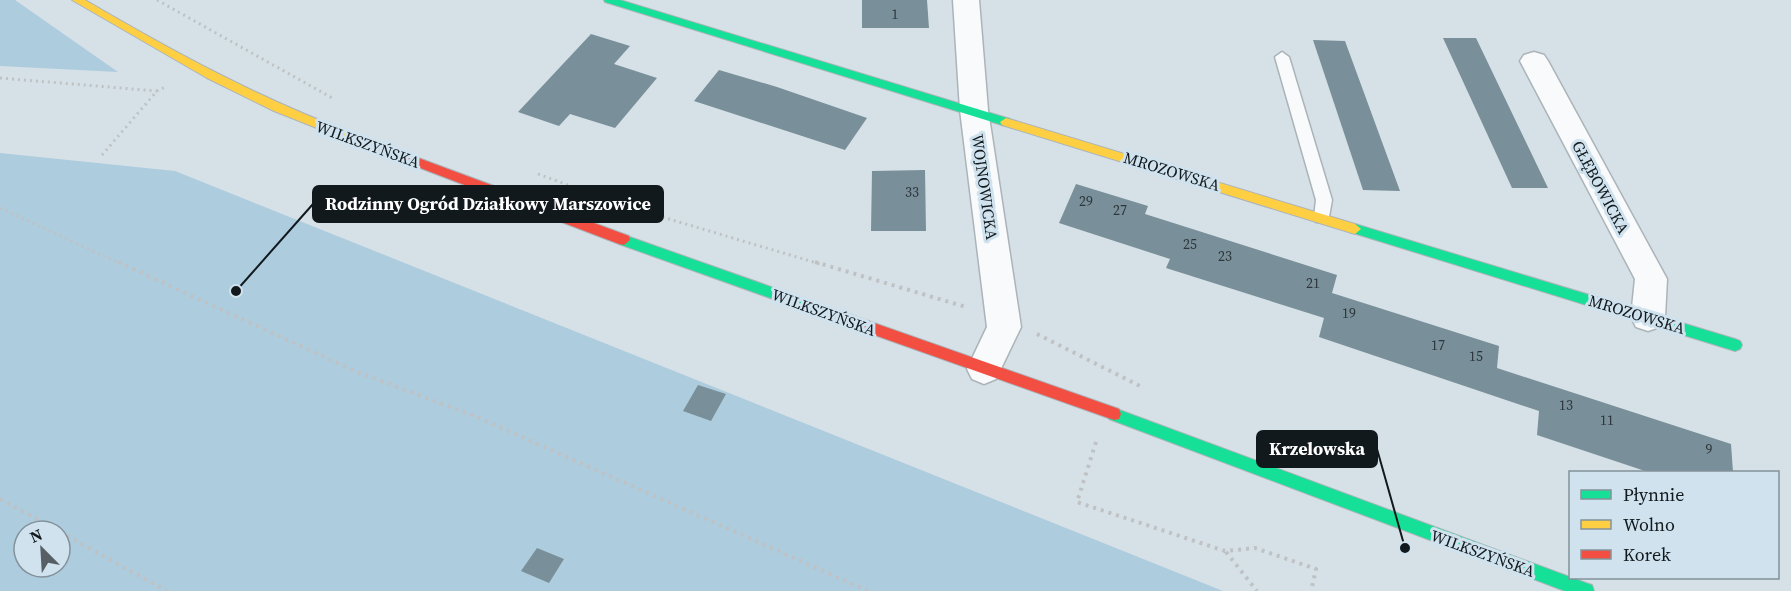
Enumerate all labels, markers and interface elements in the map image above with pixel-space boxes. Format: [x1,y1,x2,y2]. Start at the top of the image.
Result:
house number: 1 [892,4,899,24]
street label: WILKSZYŃSKA [313,115,423,173]
street label: WOJNOWICKA [967,133,1003,242]
street label: GŁĘBOWICKA [1567,136,1635,238]
street label: MROZOWSKA [1121,146,1223,196]
house number: 33 [905,182,919,202]
callout: Rodzinny Ogród Działkowy Marszowice [313,186,663,222]
text: Rodzinny Ogród Działkowy Marszowice [325,191,651,216]
house number: 29 [1079,191,1093,211]
house number: 27 [1113,200,1127,220]
house number: 25 [1183,234,1197,254]
house number: 23 [1218,246,1232,266]
house number: 21 [1306,273,1320,293]
street label: WILKSZYŃSKA [769,283,879,341]
street label: MROZOWSKA [1586,289,1688,339]
house number: 19 [1342,303,1356,323]
house number: 17 [1431,335,1445,355]
house number: 15 [1469,346,1483,366]
house number: 13 [1559,395,1573,415]
house number: 11 [1600,410,1614,430]
callout: Krzelowska [1257,431,1377,467]
text: Krzelowska [1269,436,1366,461]
house number: 9 [1706,439,1713,459]
legend [1569,471,1779,579]
text: Płynnie [1623,482,1684,507]
text: Wolno [1623,512,1675,537]
north arrow [12,519,72,579]
text: N [26,523,46,548]
street label: WILKSZYŃSKA [1428,524,1538,582]
text: Korek [1623,542,1671,567]

